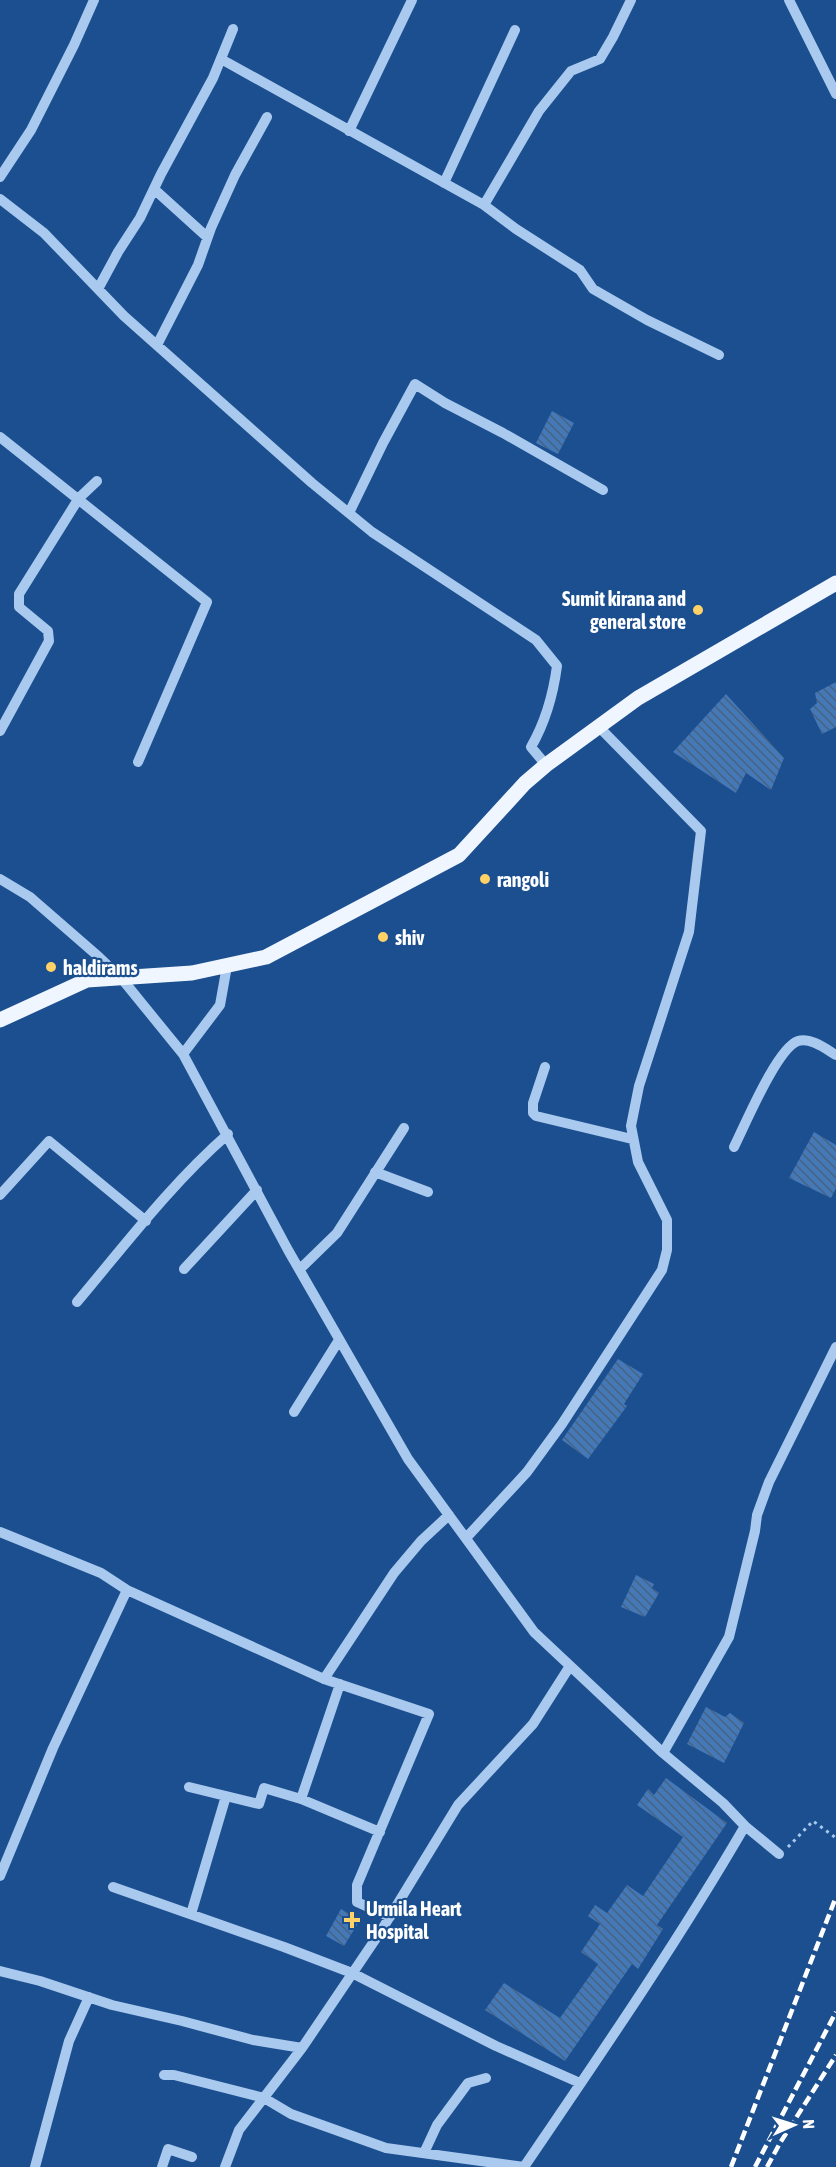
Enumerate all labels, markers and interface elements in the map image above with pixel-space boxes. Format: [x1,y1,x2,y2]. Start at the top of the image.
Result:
place label: Sumit kirana and general store [562,587,686,633]
marker: Sumit kirana and general store [691,603,705,617]
place label: rangoli [497,868,549,891]
marker: rangoli [478,872,492,886]
place label: shiv [395,926,425,949]
marker: shiv [376,930,390,944]
place label: haldirams [63,956,137,979]
marker: haldirams [44,960,58,974]
place label: Urmila Heart Hospital [366,1897,462,1943]
marker: Urmila Heart Hospital [343,1911,361,1929]
north arrow [764,2095,824,2155]
text: N [800,2119,818,2129]

